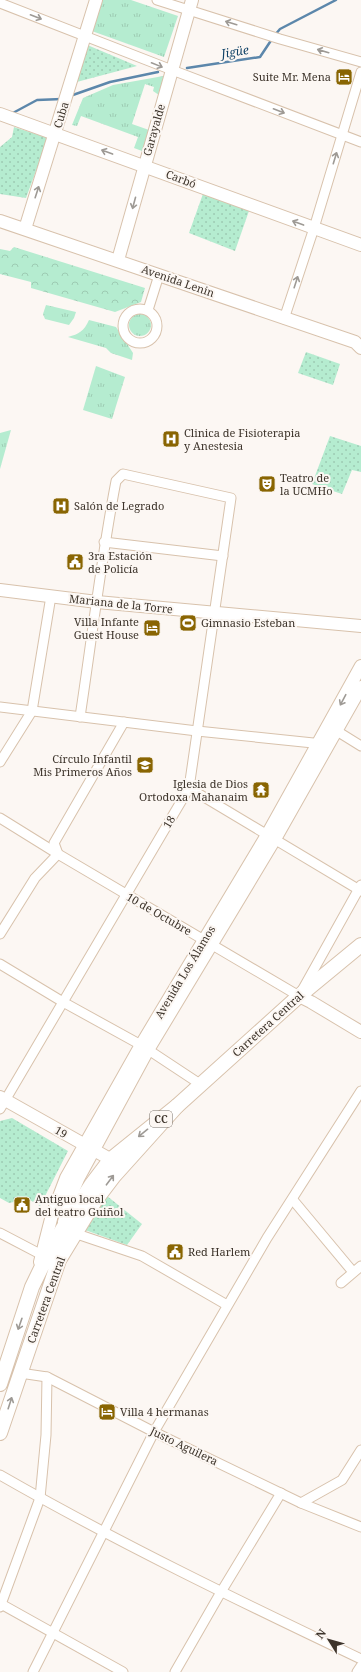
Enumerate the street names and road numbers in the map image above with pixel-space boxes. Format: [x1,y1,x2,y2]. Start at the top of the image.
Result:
street label: Cuba [49,100,72,130]
street label: Garayalde [139,102,168,158]
street label: Carbó [164,166,198,191]
street label: Avenida Lenin [140,261,217,300]
street label: Mariana de la Torre [68,591,174,616]
street label: 18 [159,813,178,831]
street label: 10 de Octubre [124,889,195,938]
street label: Avenida Los Álamos [151,922,218,1021]
street label: Carretera Central [229,987,307,1060]
road number: CC [150,1111,172,1127]
street label: 19 [52,1122,70,1141]
street label: Carretera Central [23,1254,68,1345]
street label: Justo Aguilera [147,1422,220,1468]

